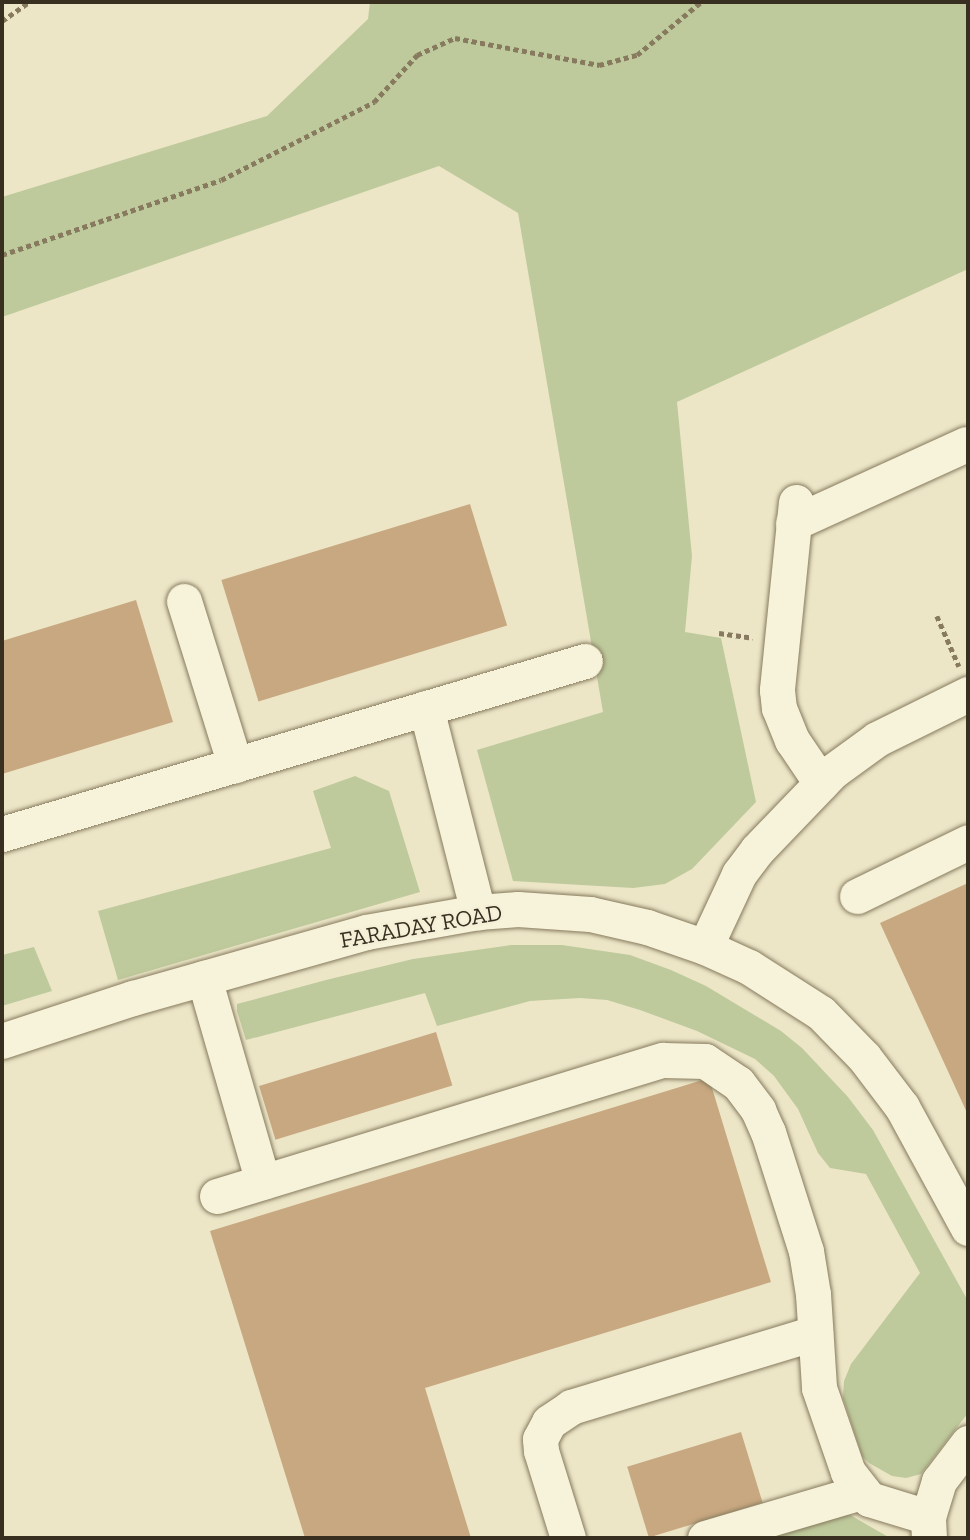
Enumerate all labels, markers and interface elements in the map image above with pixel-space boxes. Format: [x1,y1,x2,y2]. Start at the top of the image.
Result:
street label: FARADAY ROAD [337,898,505,954]

